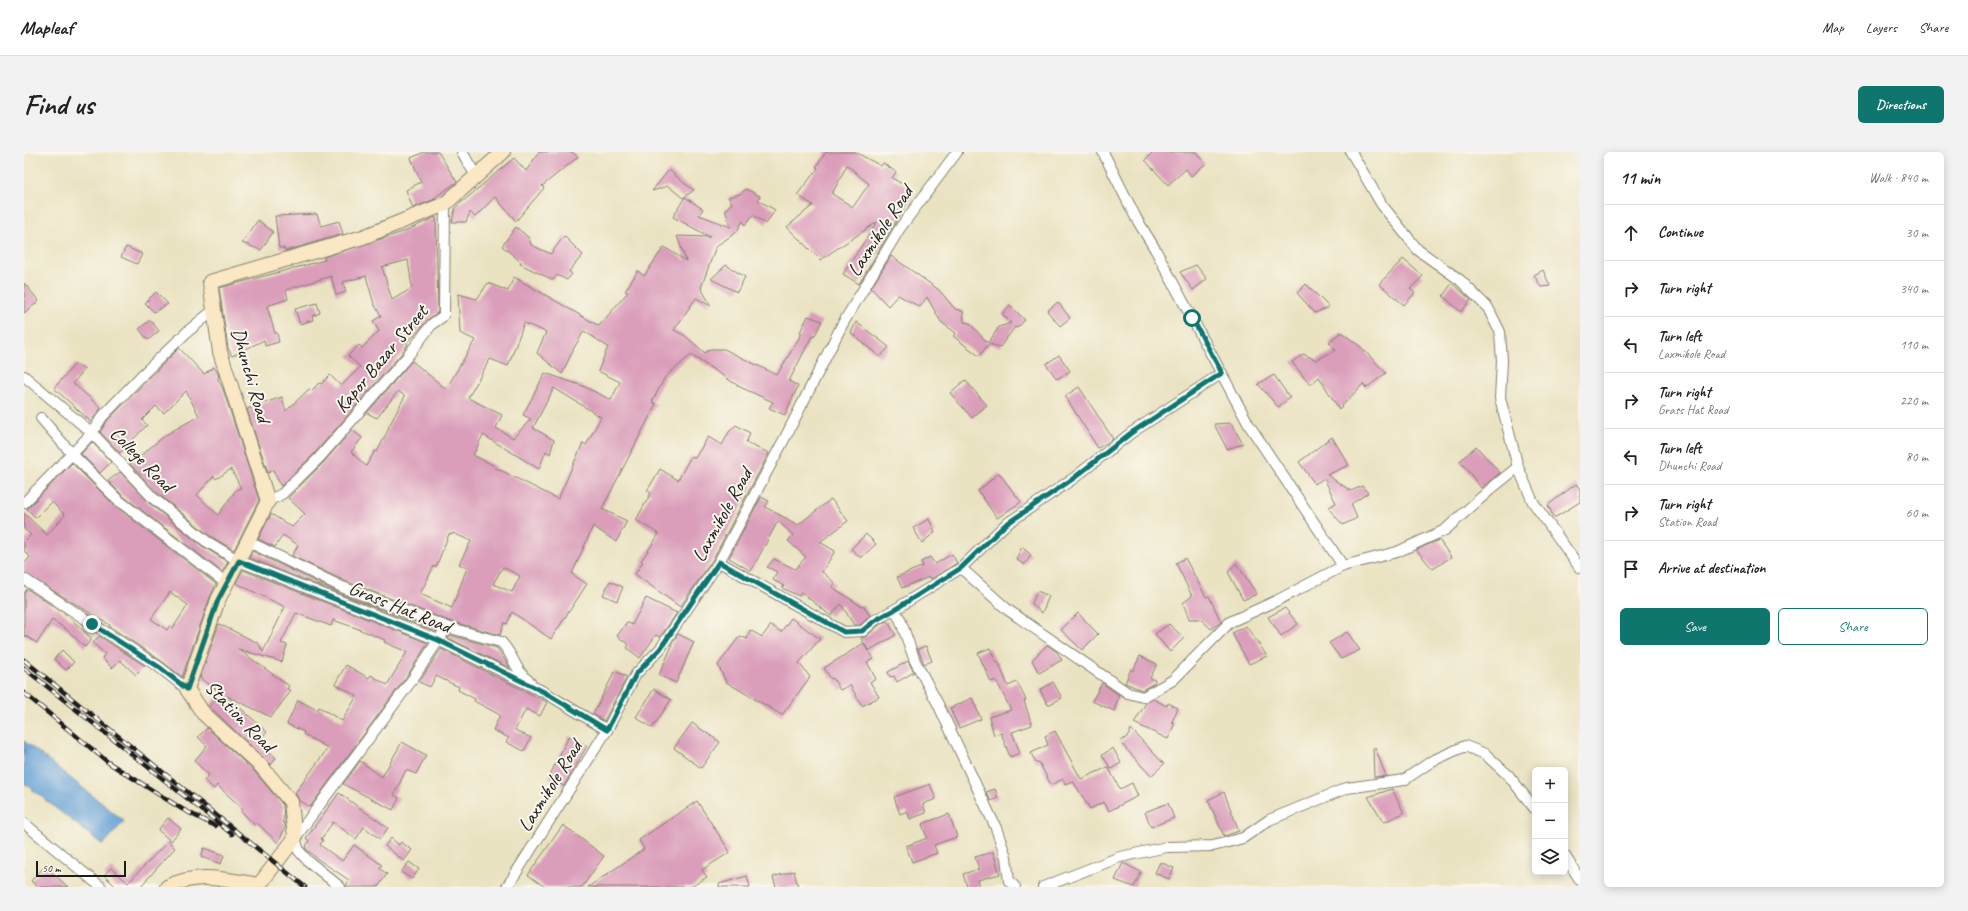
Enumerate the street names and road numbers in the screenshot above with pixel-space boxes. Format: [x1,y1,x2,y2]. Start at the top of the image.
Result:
street label: Laxmikole Road [842,178,920,281]
street label: Kapor Bazar Street [329,298,435,418]
street label: Dhunchi Road [226,325,277,428]
street label: College Road [105,421,182,499]
street label: Laxmikole Road [686,461,759,566]
street label: Grass Hat Road [345,575,458,640]
street label: Station Road [200,675,283,759]
street label: Laxmikole Road [512,733,590,836]

